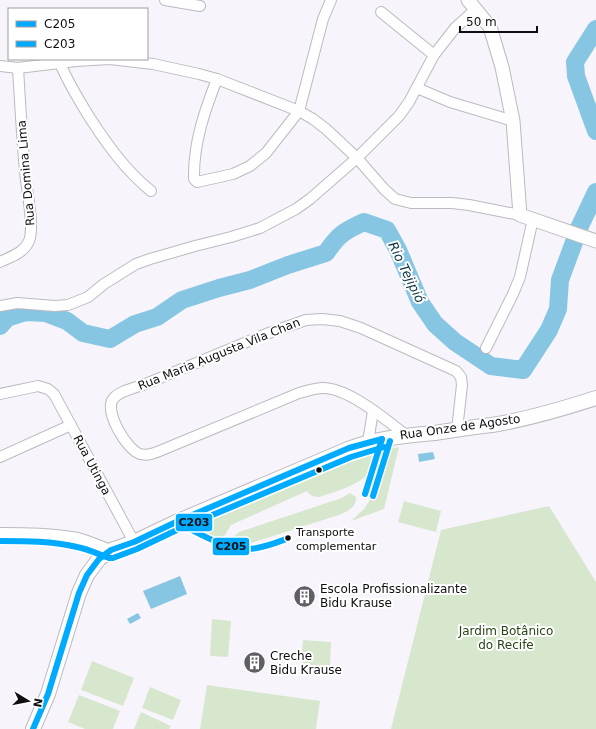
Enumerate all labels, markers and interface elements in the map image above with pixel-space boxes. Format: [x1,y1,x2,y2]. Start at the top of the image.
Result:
legend [8,8,148,60]
scale bar [460,8,537,34]
text: 50 m [466,15,497,29]
text: C205 [44,17,75,31]
text: C203 [44,37,75,51]
street label: Rua Domina Lima [14,120,38,226]
water label: Rio Tejipió [385,239,428,305]
street label: Rua Maria Augusta Vila Chan [136,315,302,393]
street label: Rua Onze de Agosto [399,412,521,442]
street label: Rua Utinga [70,433,114,497]
unlabelled marker [314,465,324,475]
line badge: C203 [175,513,213,532]
text: C203 [178,516,210,529]
place label: Transporte complementar [295,526,377,553]
marker: Transporte complementar [283,533,293,543]
line badge: C205 [212,537,250,556]
text: C205 [215,540,247,553]
place label: Escola Profissionalizante Bidu Krause [320,582,467,610]
building icon: Escola Profissionalizante Bidu Krause [291,583,317,609]
park label: Jardim Botânico do Recife [458,624,553,652]
place label: Creche Bidu Krause [270,649,342,677]
building icon: Creche Bidu Krause [241,650,267,676]
north arrow [8,681,48,721]
text: N [30,697,45,708]

